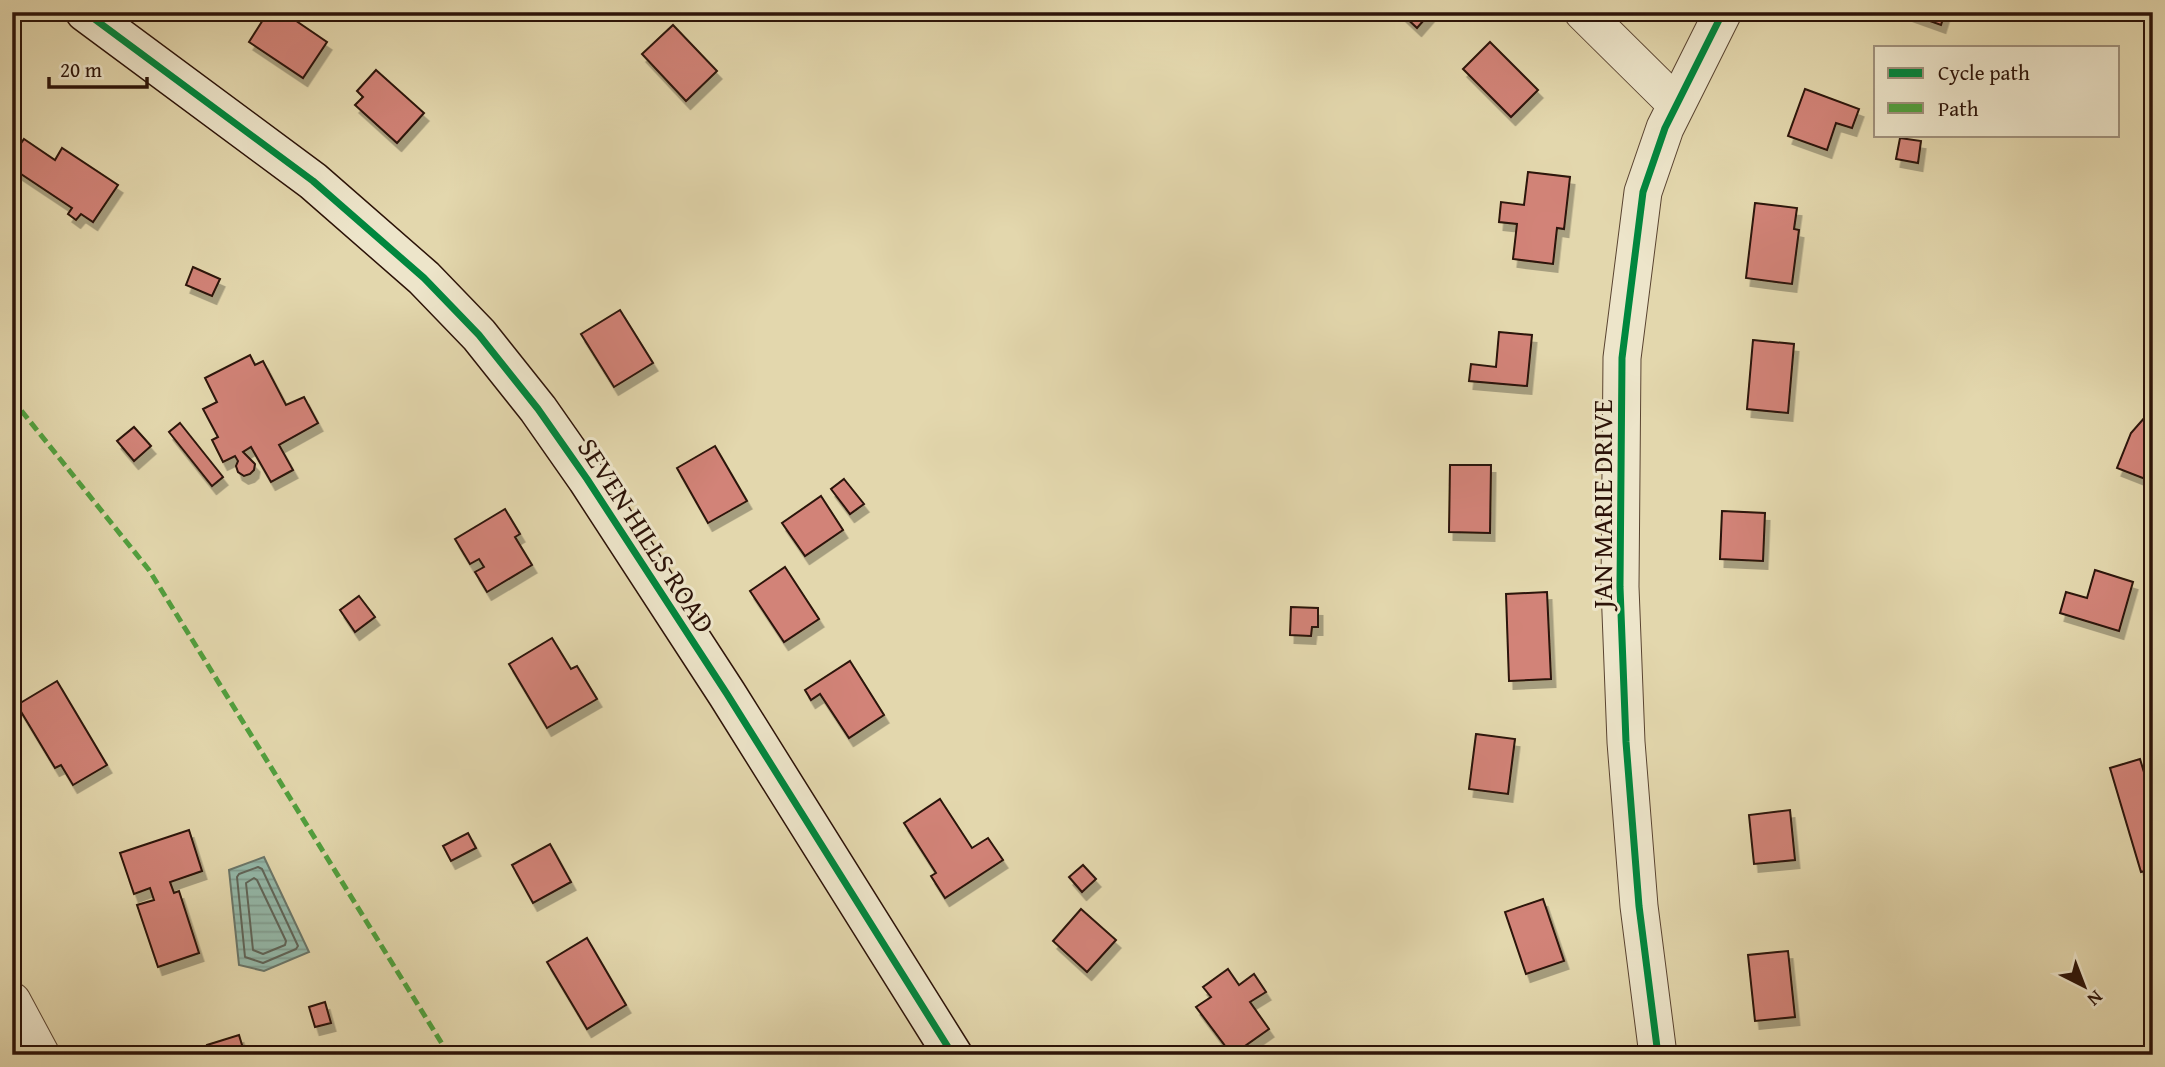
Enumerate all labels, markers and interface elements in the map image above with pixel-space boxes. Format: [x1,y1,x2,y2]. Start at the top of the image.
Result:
scale bar [49,46,147,90]
legend [1874,46,2120,136]
text: 20 m [60,54,102,85]
text: Cycle path [1938,57,2030,88]
text: Path [1938,93,1979,124]
street label: JAN MARIE DRIVE [1581,399,1622,612]
street label: SEVEN HILLS ROAD [568,429,726,641]
north arrow [2050,951,2120,1021]
text: N [2081,984,2109,1013]

